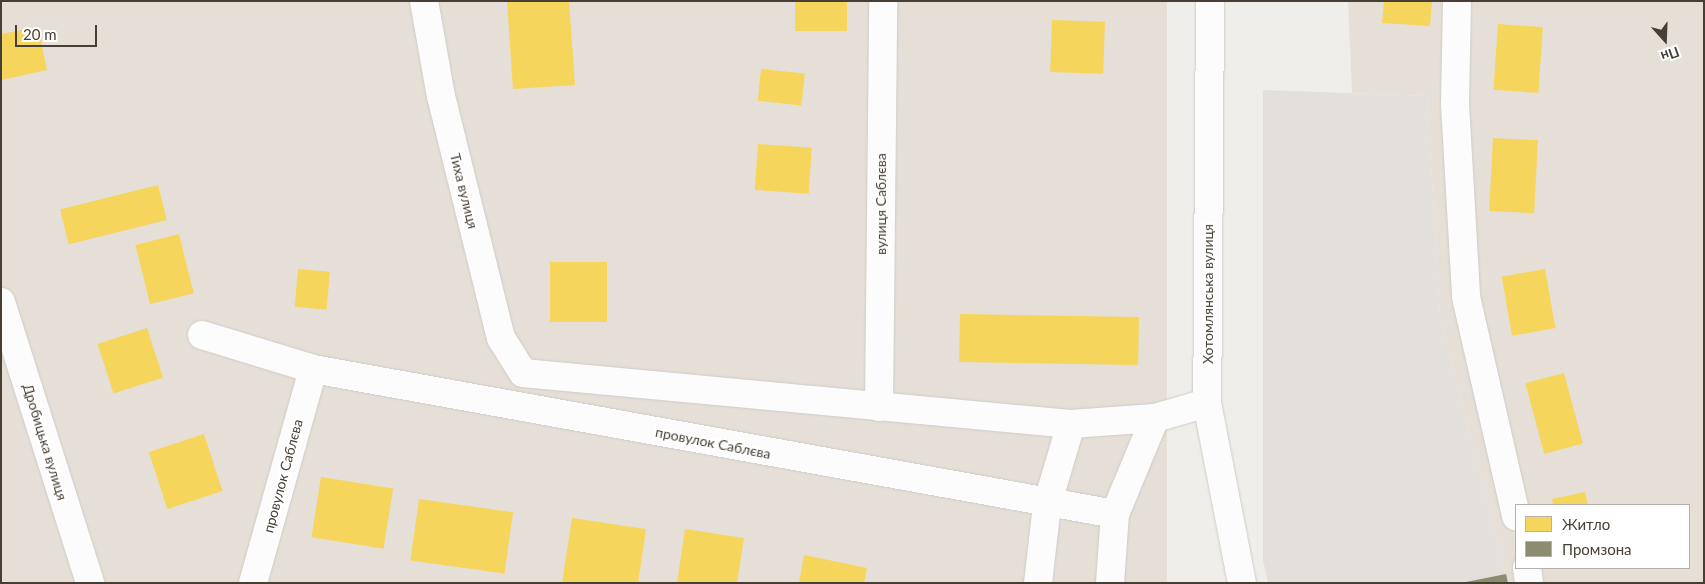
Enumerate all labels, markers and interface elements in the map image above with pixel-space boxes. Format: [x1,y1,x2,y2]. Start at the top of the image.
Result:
scale bar [18,15,100,47]
north arrow [1640,15,1690,65]
text: 20 m [23,25,57,43]
text: Пн [1659,43,1682,66]
street label: Тиха вулиця [447,151,481,231]
street label: вулиця Саблєва [873,153,889,255]
street label: Хотомлянська вулиця [1200,224,1216,364]
street label: Дробицька вулиця [19,382,71,502]
street label: провулок Саблєва [260,417,306,535]
street label: провулок Саблєва [654,424,772,462]
legend [1515,504,1690,569]
text: Житло [1562,515,1610,533]
text: Промзона [1562,540,1632,558]

